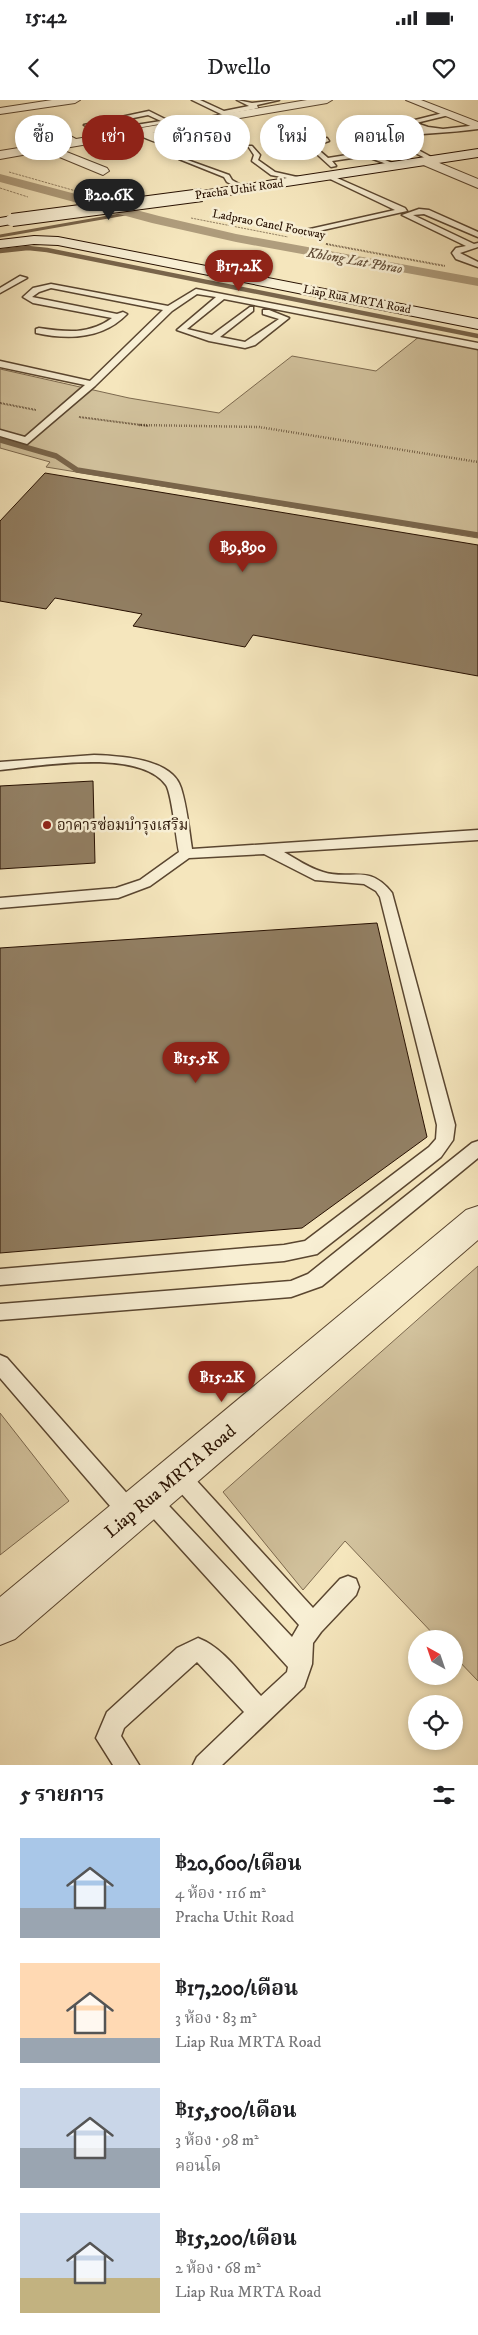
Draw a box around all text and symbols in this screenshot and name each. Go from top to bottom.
text: 15:42 [25,6,67,29]
icon: back [20,54,48,82]
text: Dwello [207,54,271,81]
icon: heart [430,54,458,82]
chip: ซื้อ [15,115,72,160]
chip: เช่า [82,115,144,160]
chip: ตัวกรอง [154,115,250,160]
chip: ใหม่ [260,115,326,160]
chip: คอนโด [336,115,424,160]
street label: Pracha Uthit Road [194,176,284,203]
pin: ฿20.6K [68,178,150,221]
text: ฿20.6K [85,185,133,205]
street label: Ladprao Canel Footway [211,206,327,243]
water label: Khlong Lat Phrao [305,244,404,278]
pin: ฿17.2K [198,250,280,292]
text: ฿17.2K [216,256,262,276]
street label: Liap Rua MRTA Road [302,282,412,317]
pin: ฿9,890 [202,530,284,573]
text: ฿9,890 [220,537,266,557]
place label: อาคารซ่อมบำรุงเสริม [57,816,188,836]
marker: อาคารซ่อมบำรุงเสริม [41,819,53,831]
pin: ฿15.5K [155,1042,237,1084]
text: ฿15.5K [174,1048,218,1068]
pin: ฿15.2K [181,1360,263,1403]
text: ฿15.2K [199,1367,245,1387]
street label: Liap Rua MRTA Road [101,1420,241,1543]
north arrow [408,1630,462,1685]
map controls [408,1630,463,1750]
button: locate [408,1695,463,1750]
icon: filters [430,1781,458,1809]
text: 5 รายการ [20,1782,104,1808]
text: ฿20,600/เดือน [175,1851,302,1877]
icon: home [60,1858,120,1918]
text: 4 ห้อง · 116 m² [175,1883,266,1903]
text: Pracha Uthit Road [175,1907,294,1927]
text: ฿17,200/เดือน [175,1976,298,2002]
icon: home [60,1983,120,2043]
text: 3 ห้อง · 83 m² [175,2008,257,2028]
text: Liap Rua MRTA Road [175,2032,321,2052]
text: ฿15,500/เดือน [175,2098,297,2124]
icon: home [60,2108,120,2168]
text: 3 ห้อง · 98 m² [175,2130,259,2150]
text: คอนโด [175,2156,221,2176]
text: ฿15,200/เดือน [175,2226,297,2252]
icon: home [60,2233,120,2293]
text: 2 ห้อง · 68 m² [175,2258,261,2278]
text: Liap Rua MRTA Road [175,2282,321,2302]

